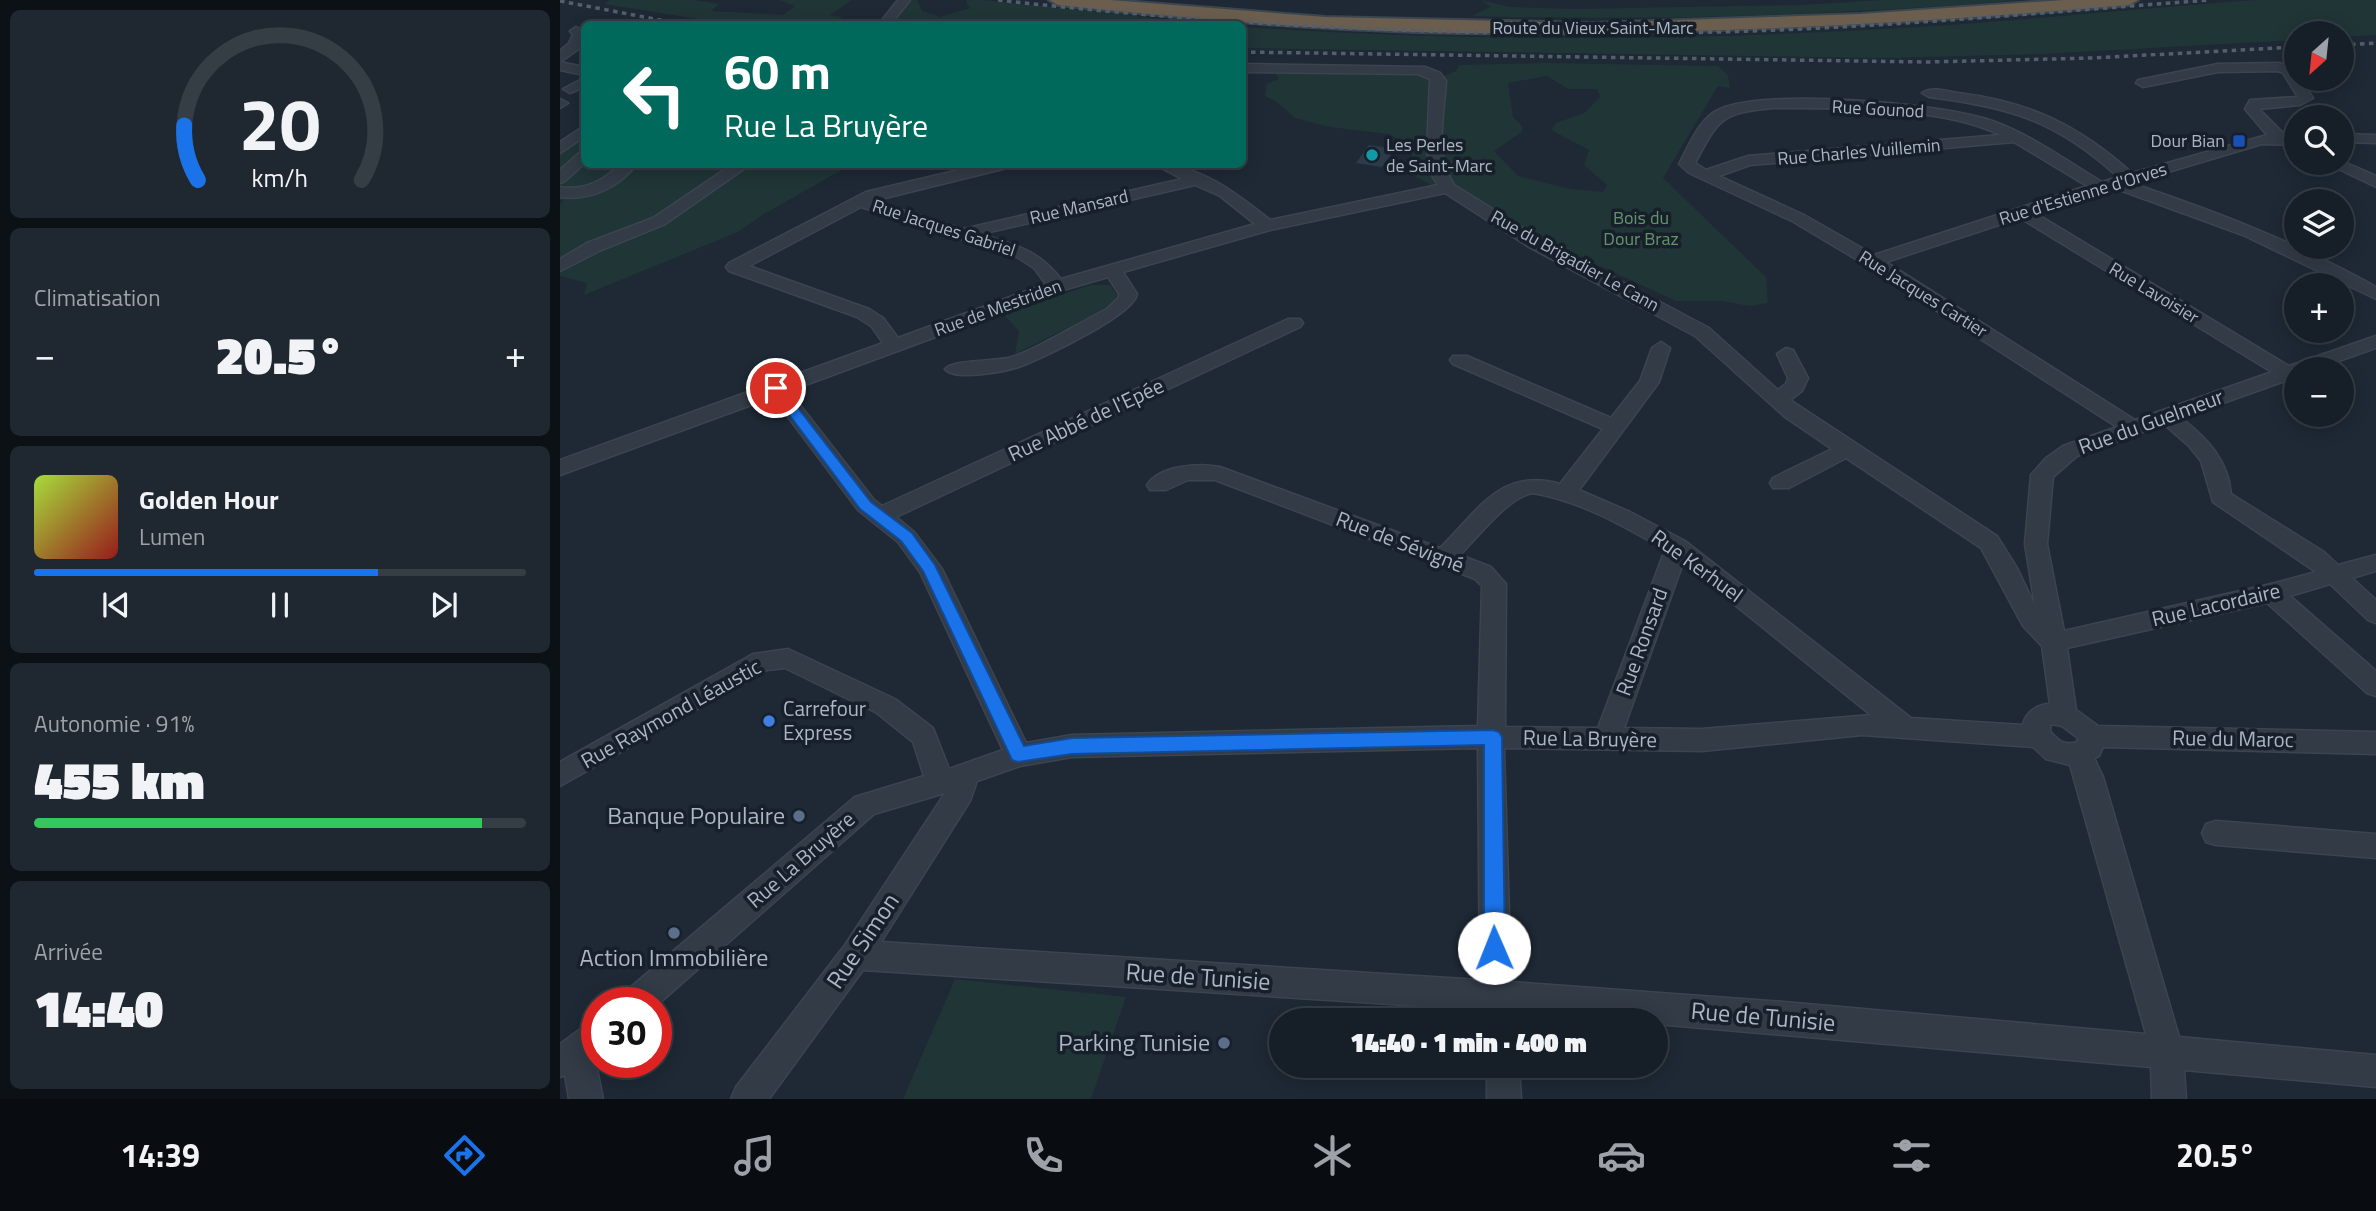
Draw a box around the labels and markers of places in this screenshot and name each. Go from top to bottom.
place label: Dour Bian [2150,127,2225,154]
place label: Les Perles de Saint-Marc [1386,131,1493,179]
marker: Dour Bian [2231,133,2247,149]
marker: Les Perles de Saint-Marc [1364,147,1380,163]
pin [746,358,806,418]
place label: Carrefour Express [783,692,866,748]
marker: Carrefour Express [761,713,777,729]
place label: Banque Populaire [607,797,785,833]
marker: Banque Populaire [791,808,807,824]
marker: Action Immobilière [666,925,682,941]
place label: Action Immobilière [580,939,768,975]
place label: Parking Tunisie [1058,1024,1210,1060]
marker: Parking Tunisie [1216,1035,1232,1051]

